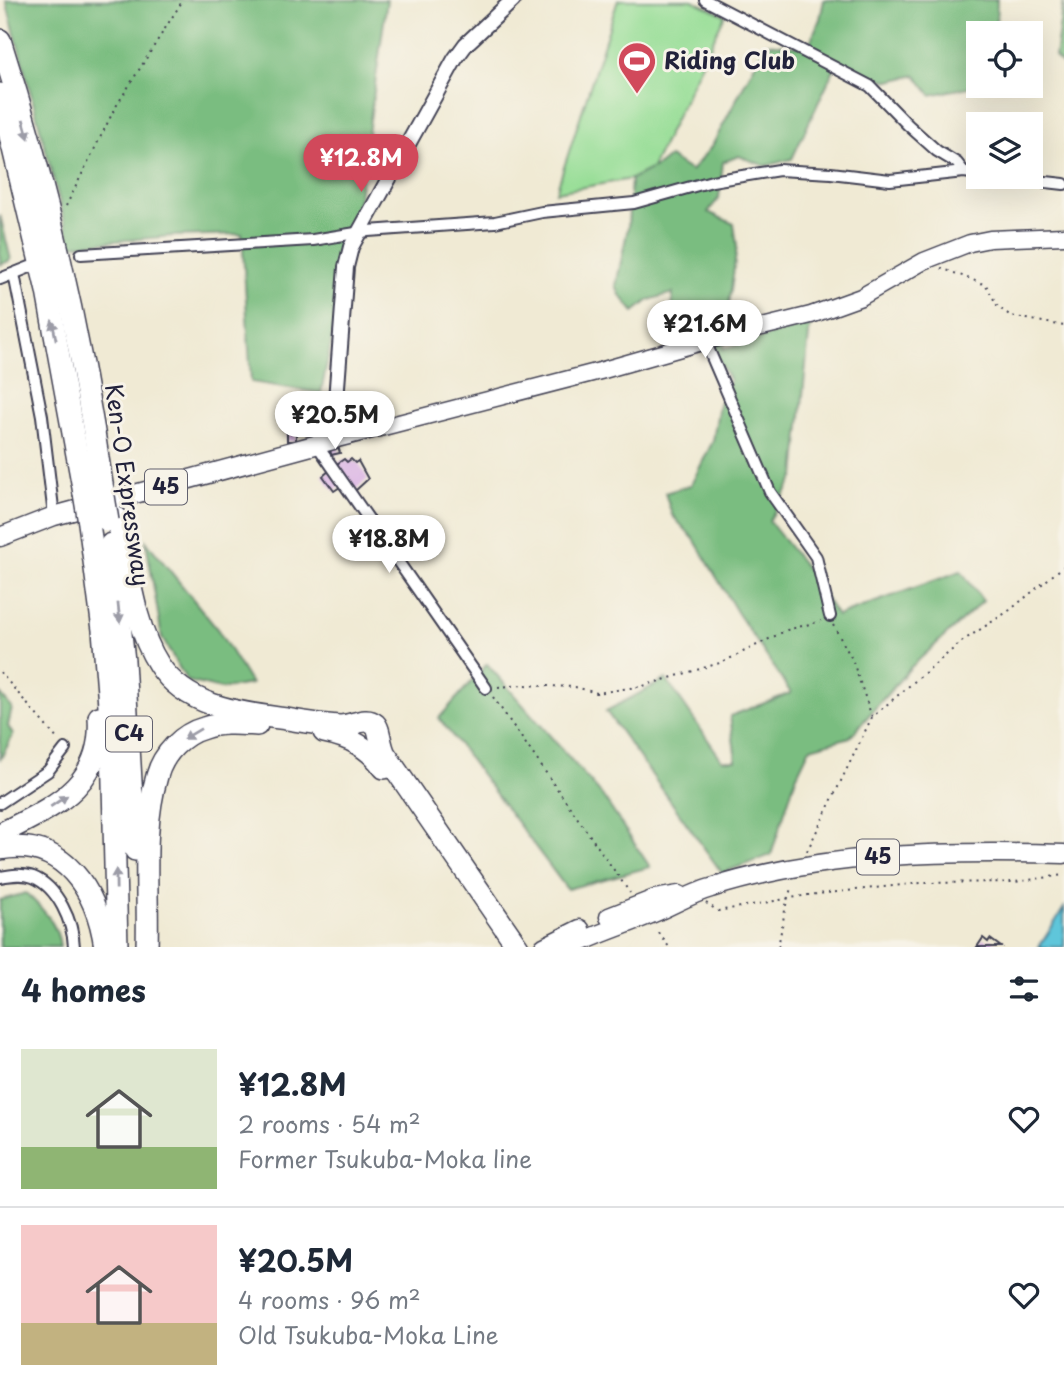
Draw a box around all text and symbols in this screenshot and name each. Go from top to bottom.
map controls [966,21,1043,189]
button: locate [966,21,1043,98]
sports icon: Riding Club [616,40,658,95]
place label: Riding Club [664,42,795,77]
button: layers [966,112,1043,189]
one-way arrow [21,118,32,140]
pin: ¥12.8M [304,134,418,194]
text: ¥12.8M [319,139,403,174]
pin: ¥21.6M [648,300,762,360]
text: ¥21.6M [663,305,747,340]
one-way arrow [49,319,60,341]
street label: Ken-O Expressway [97,381,160,588]
pin: ¥20.5M [278,392,392,451]
text: ¥20.5M [291,396,379,431]
road number: 45 [145,470,187,504]
pin: ¥18.8M [332,516,446,575]
text: ¥18.8M [348,520,430,555]
one-way arrow [113,602,124,624]
road number: C4 [106,716,152,752]
one-way arrow [182,728,201,740]
one-way arrow [50,795,69,808]
road number: 45 [857,840,899,874]
one-way arrow [110,868,122,890]
text: 4 homes [21,967,146,1012]
icon: filters [1005,970,1043,1008]
text: ¥12.8M [238,1061,347,1106]
icon: home [77,1077,161,1161]
icon: heart [1005,1100,1043,1138]
text: 2 rooms · 54 m² [238,1106,421,1141]
text: Former Tsukuba-Moka line [238,1141,532,1176]
text: ¥20.5M [238,1237,353,1282]
icon: home [77,1253,161,1337]
icon: heart [1005,1276,1043,1314]
text: 4 rooms · 96 m² [238,1282,421,1317]
text: Old Tsukuba-Moka Line [238,1317,499,1352]

